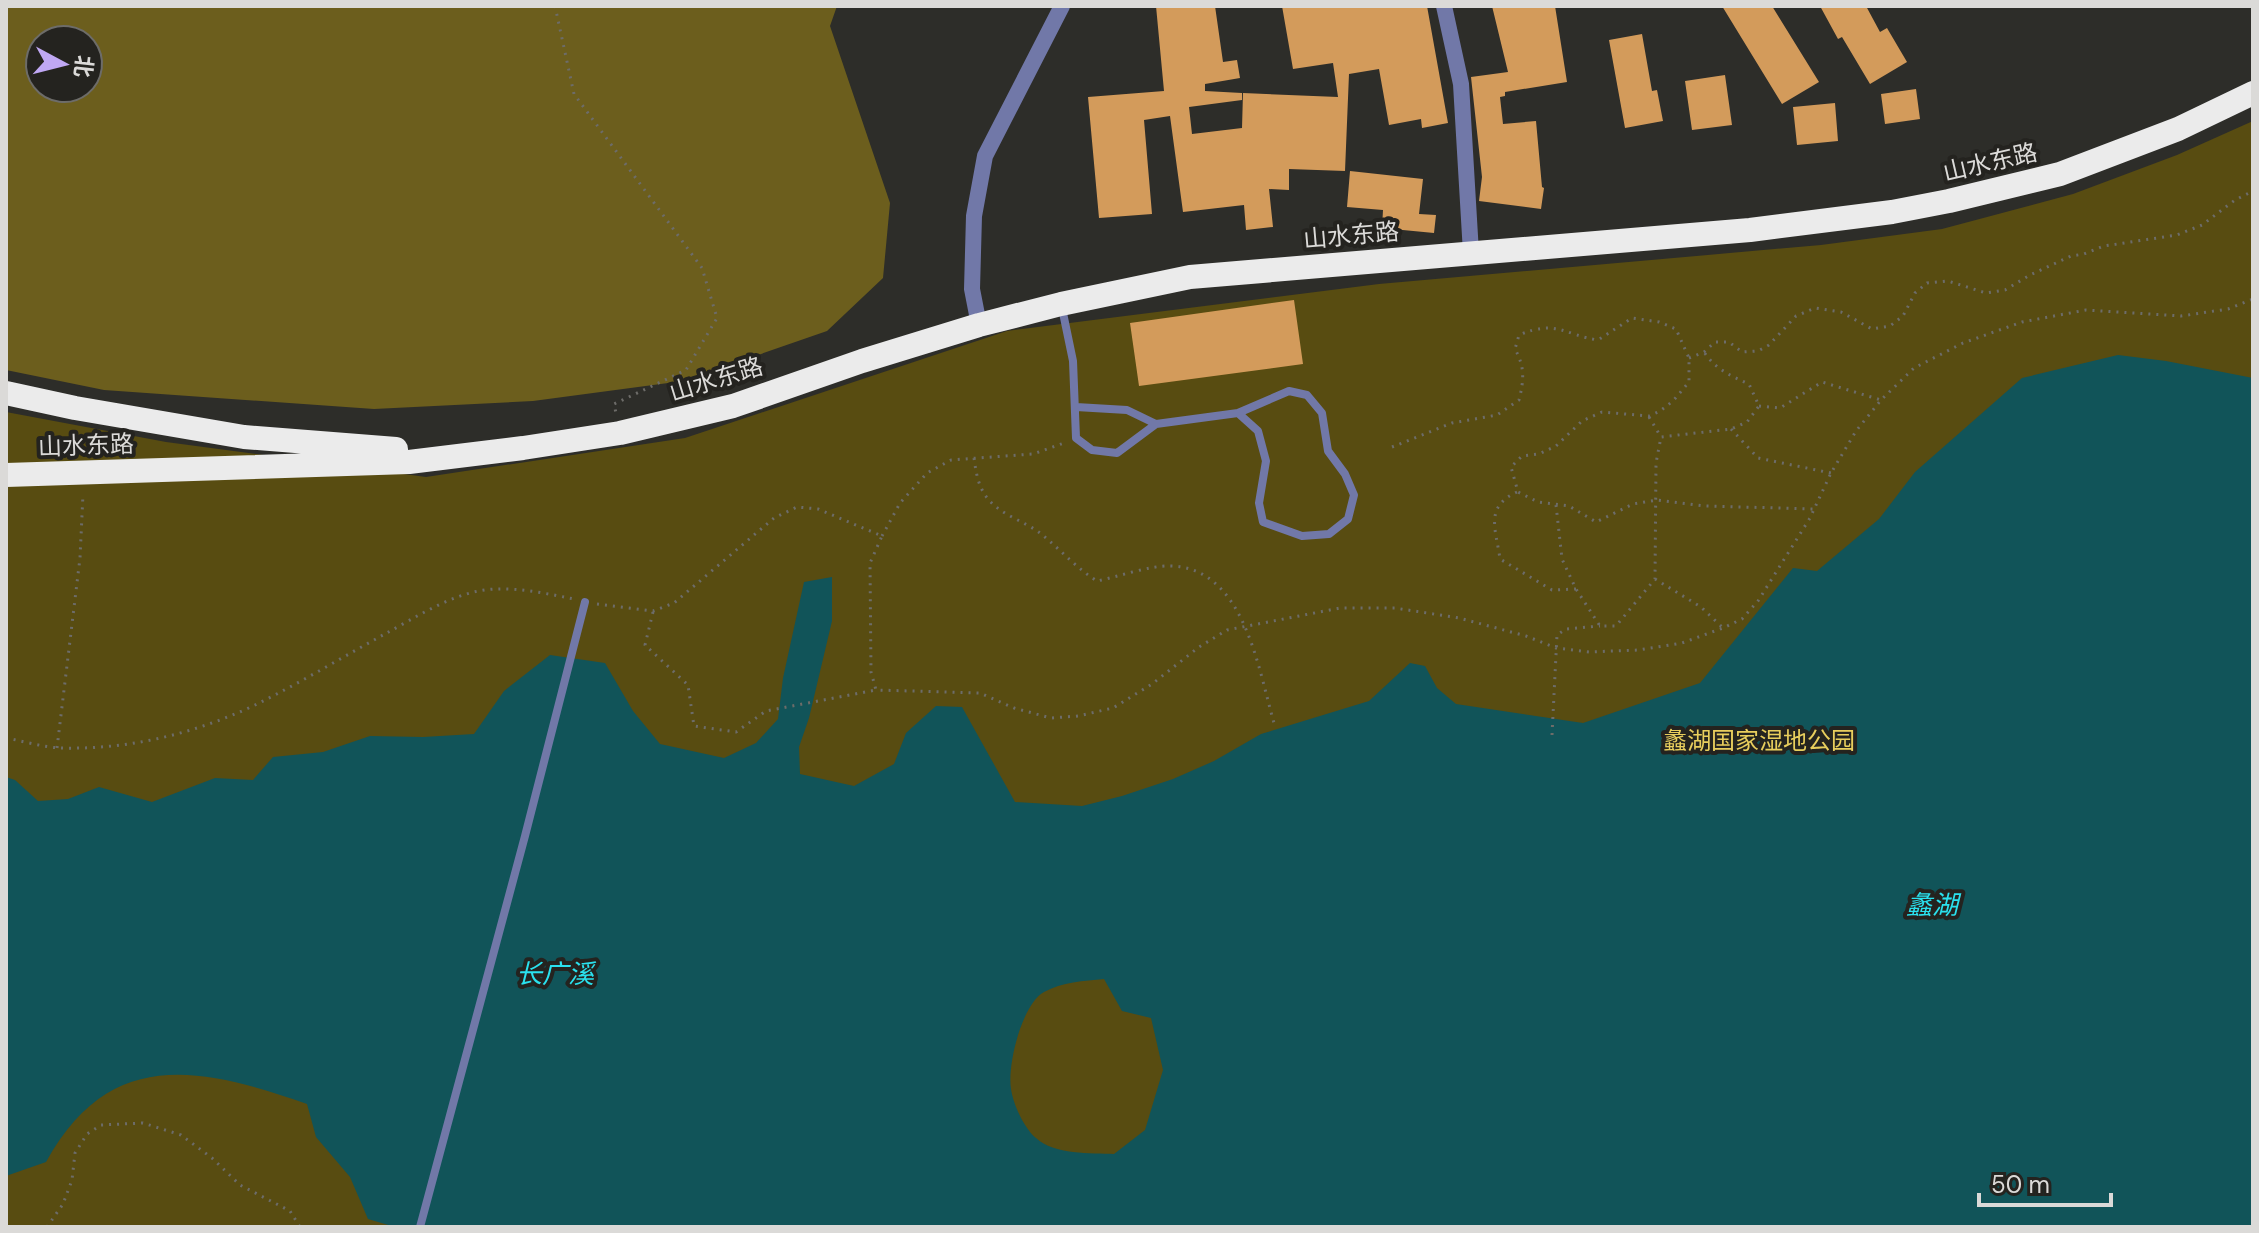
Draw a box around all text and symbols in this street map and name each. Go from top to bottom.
north arrow [24,24,104,104]
text: 北 [68,54,99,79]
street label: 山水东路 [1940,136,2040,188]
street label: 山水东路 [1302,215,1400,255]
street label: 山水东路 [666,350,766,408]
street label: 山水东路 [37,428,135,462]
park label: 蠡湖国家湿地公园 [1663,725,1855,756]
water label: 蠡湖 [1906,888,1962,922]
water label: 长广溪 [516,957,597,991]
scale bar [1979,1157,2111,1207]
text: 50 m [1991,1169,2050,1200]

